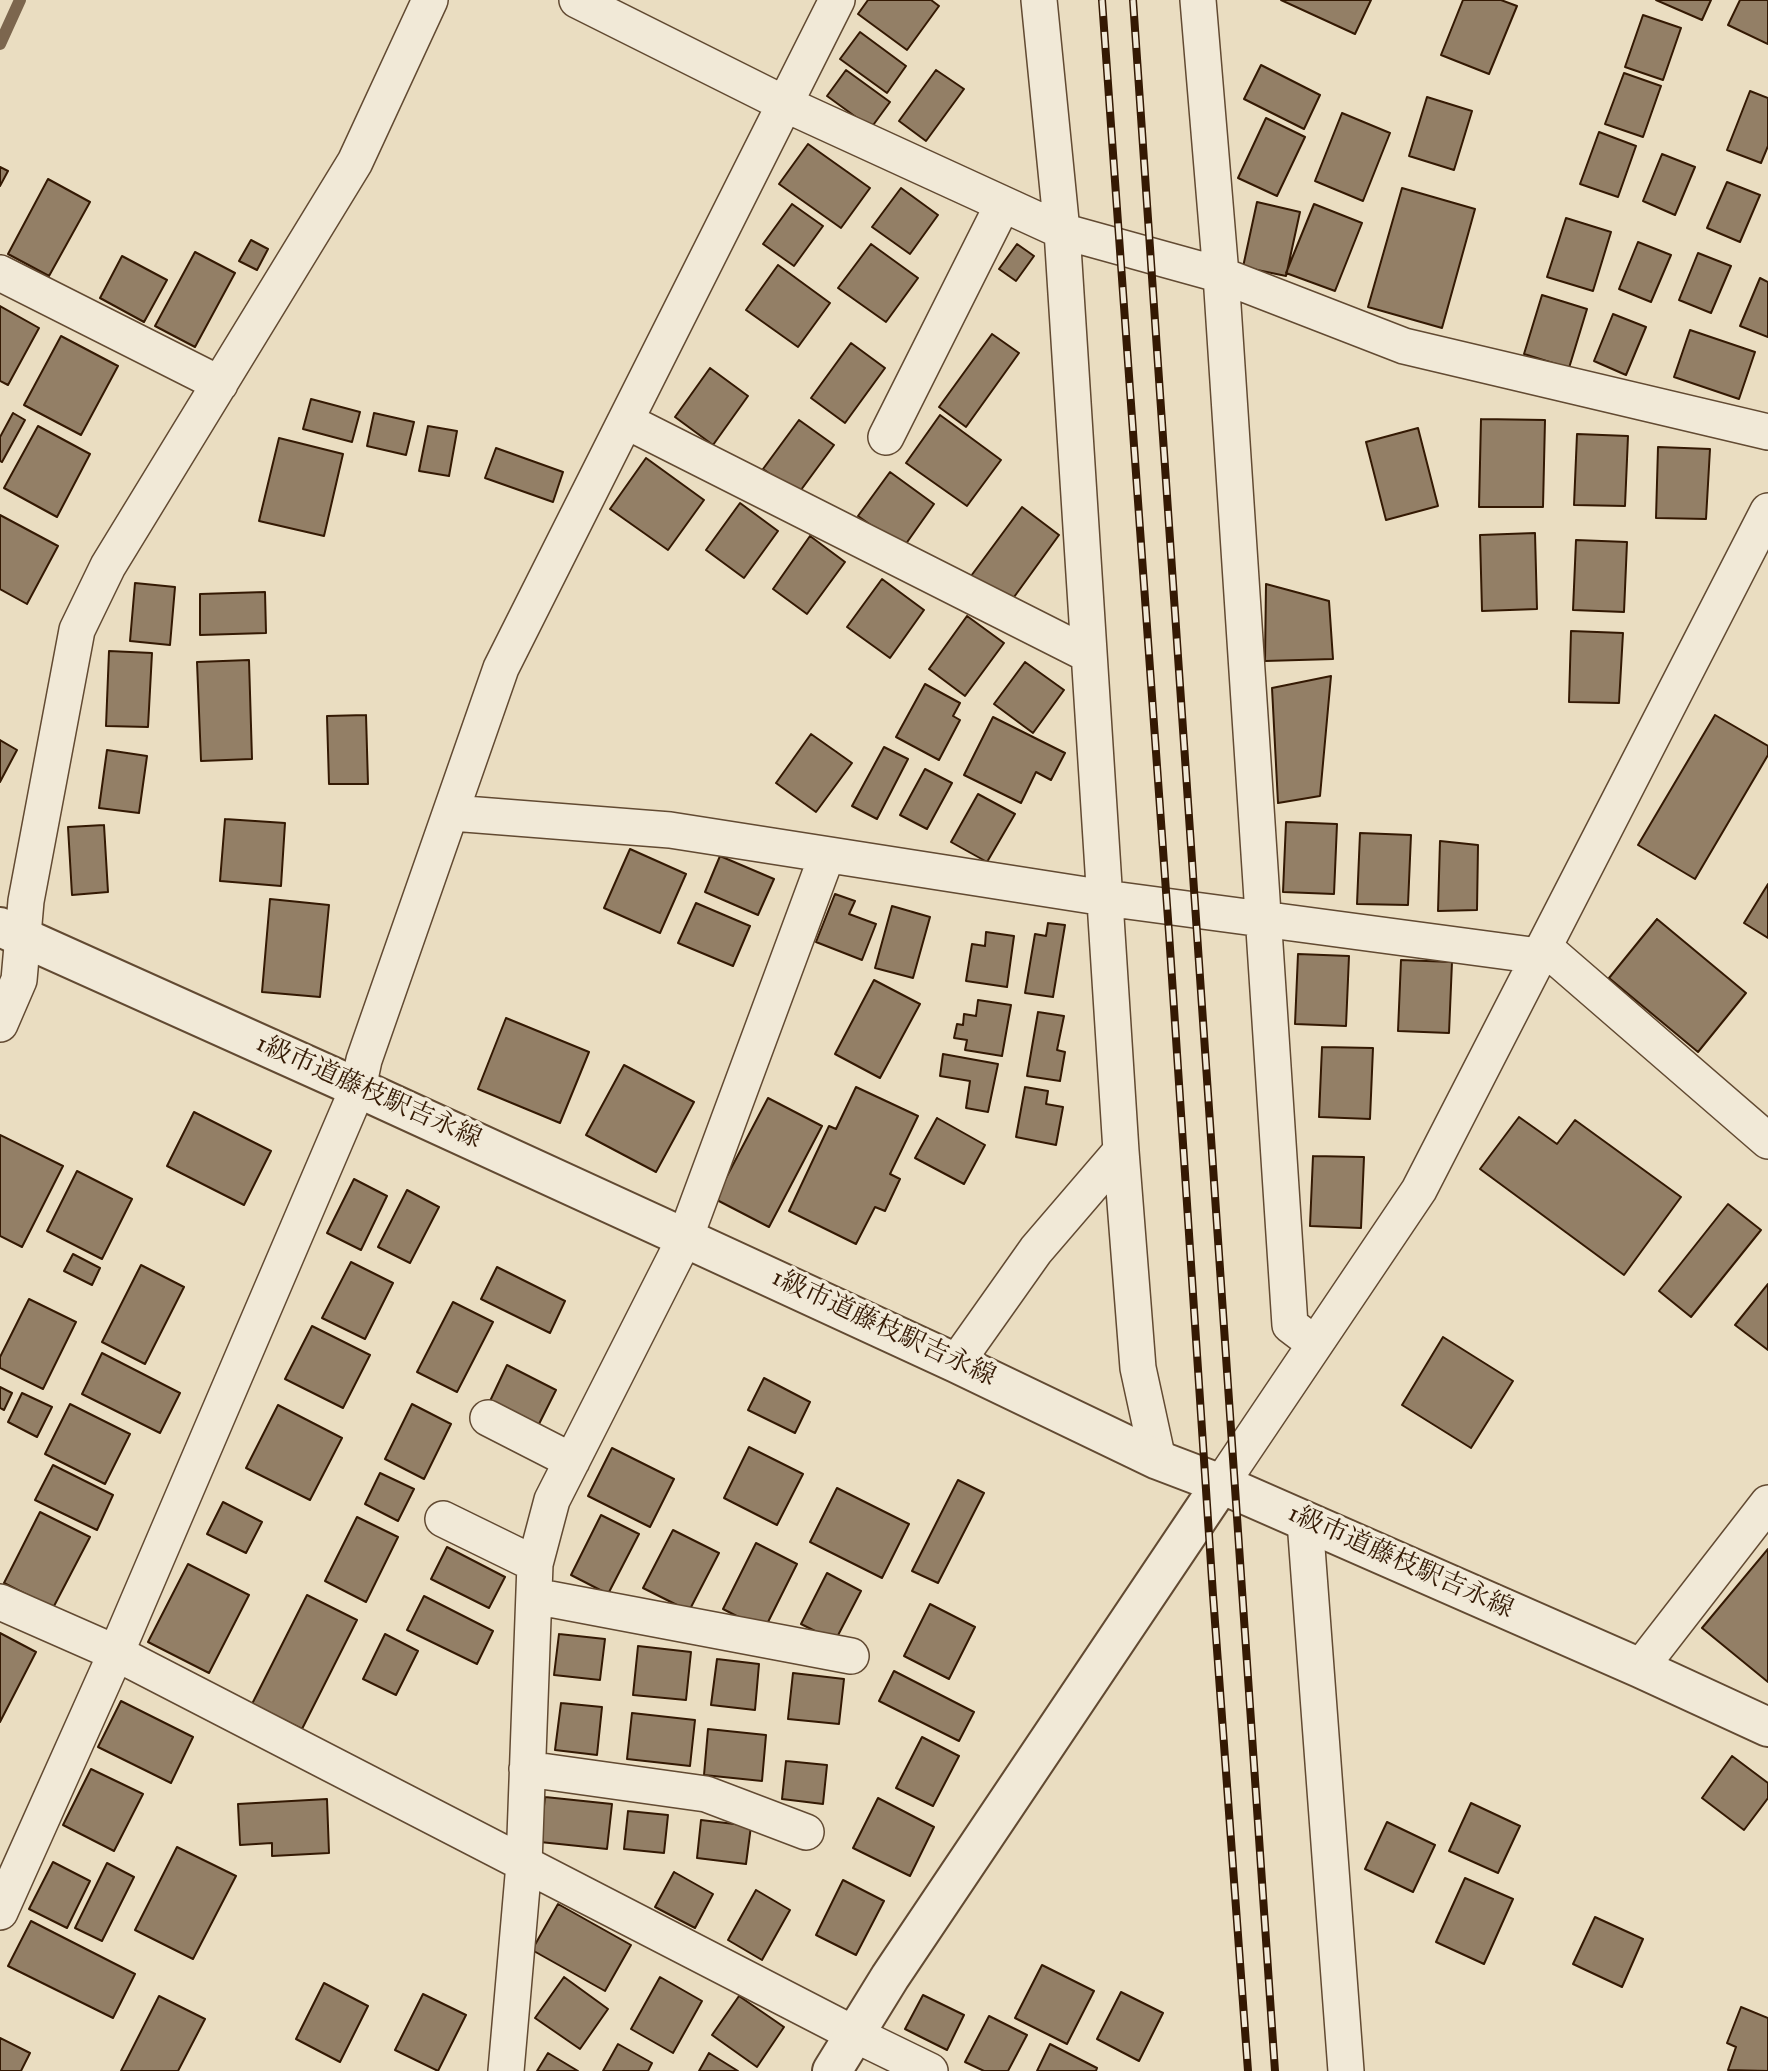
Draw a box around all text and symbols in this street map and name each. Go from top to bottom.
street label: 1級市道藤枝駅吉永線 [250,1029,486,1157]
street label: 1級市道藤枝駅吉永線 [766,1263,1000,1395]
street label: 1級市道藤枝駅吉永線 [1282,1499,1518,1627]

